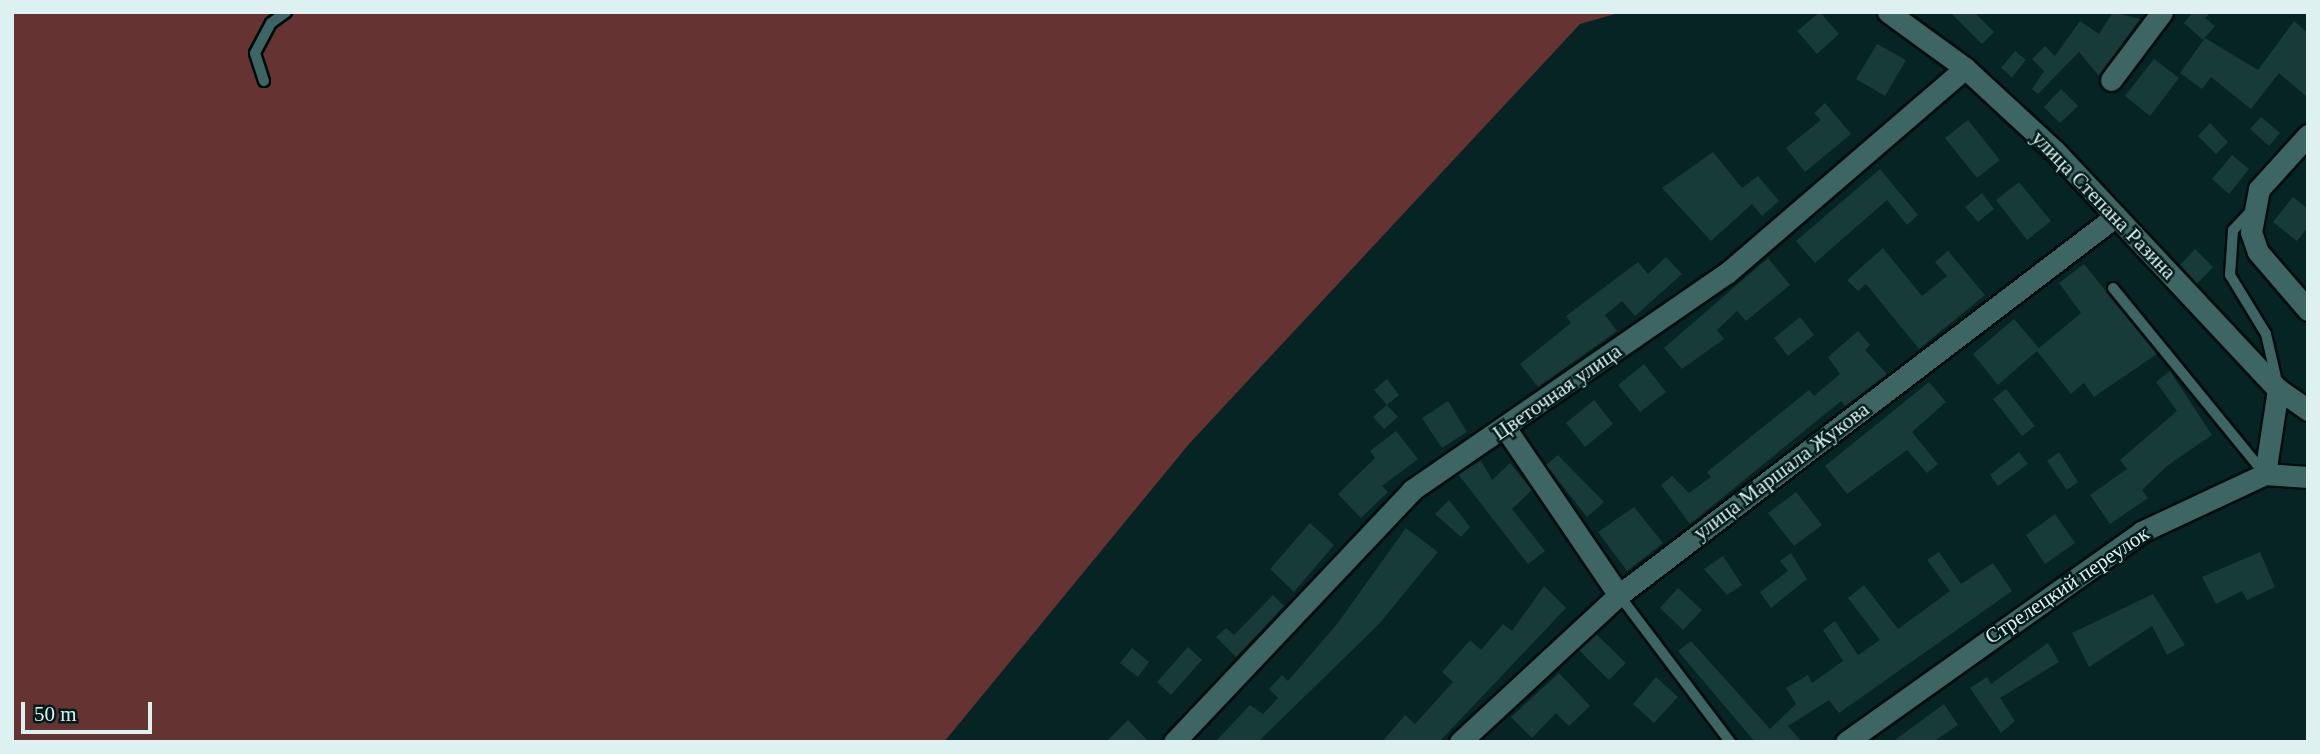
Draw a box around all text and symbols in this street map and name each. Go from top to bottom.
street label: улица Степана Разина [2027,125,2181,285]
street label: Цветочная улица [1488,338,1626,446]
street label: улица Маршала Жукова [1688,397,1874,545]
street label: Стрелецкий переулок [1980,521,2154,649]
scale bar [24,688,156,732]
text: 50 m [34,702,77,726]

